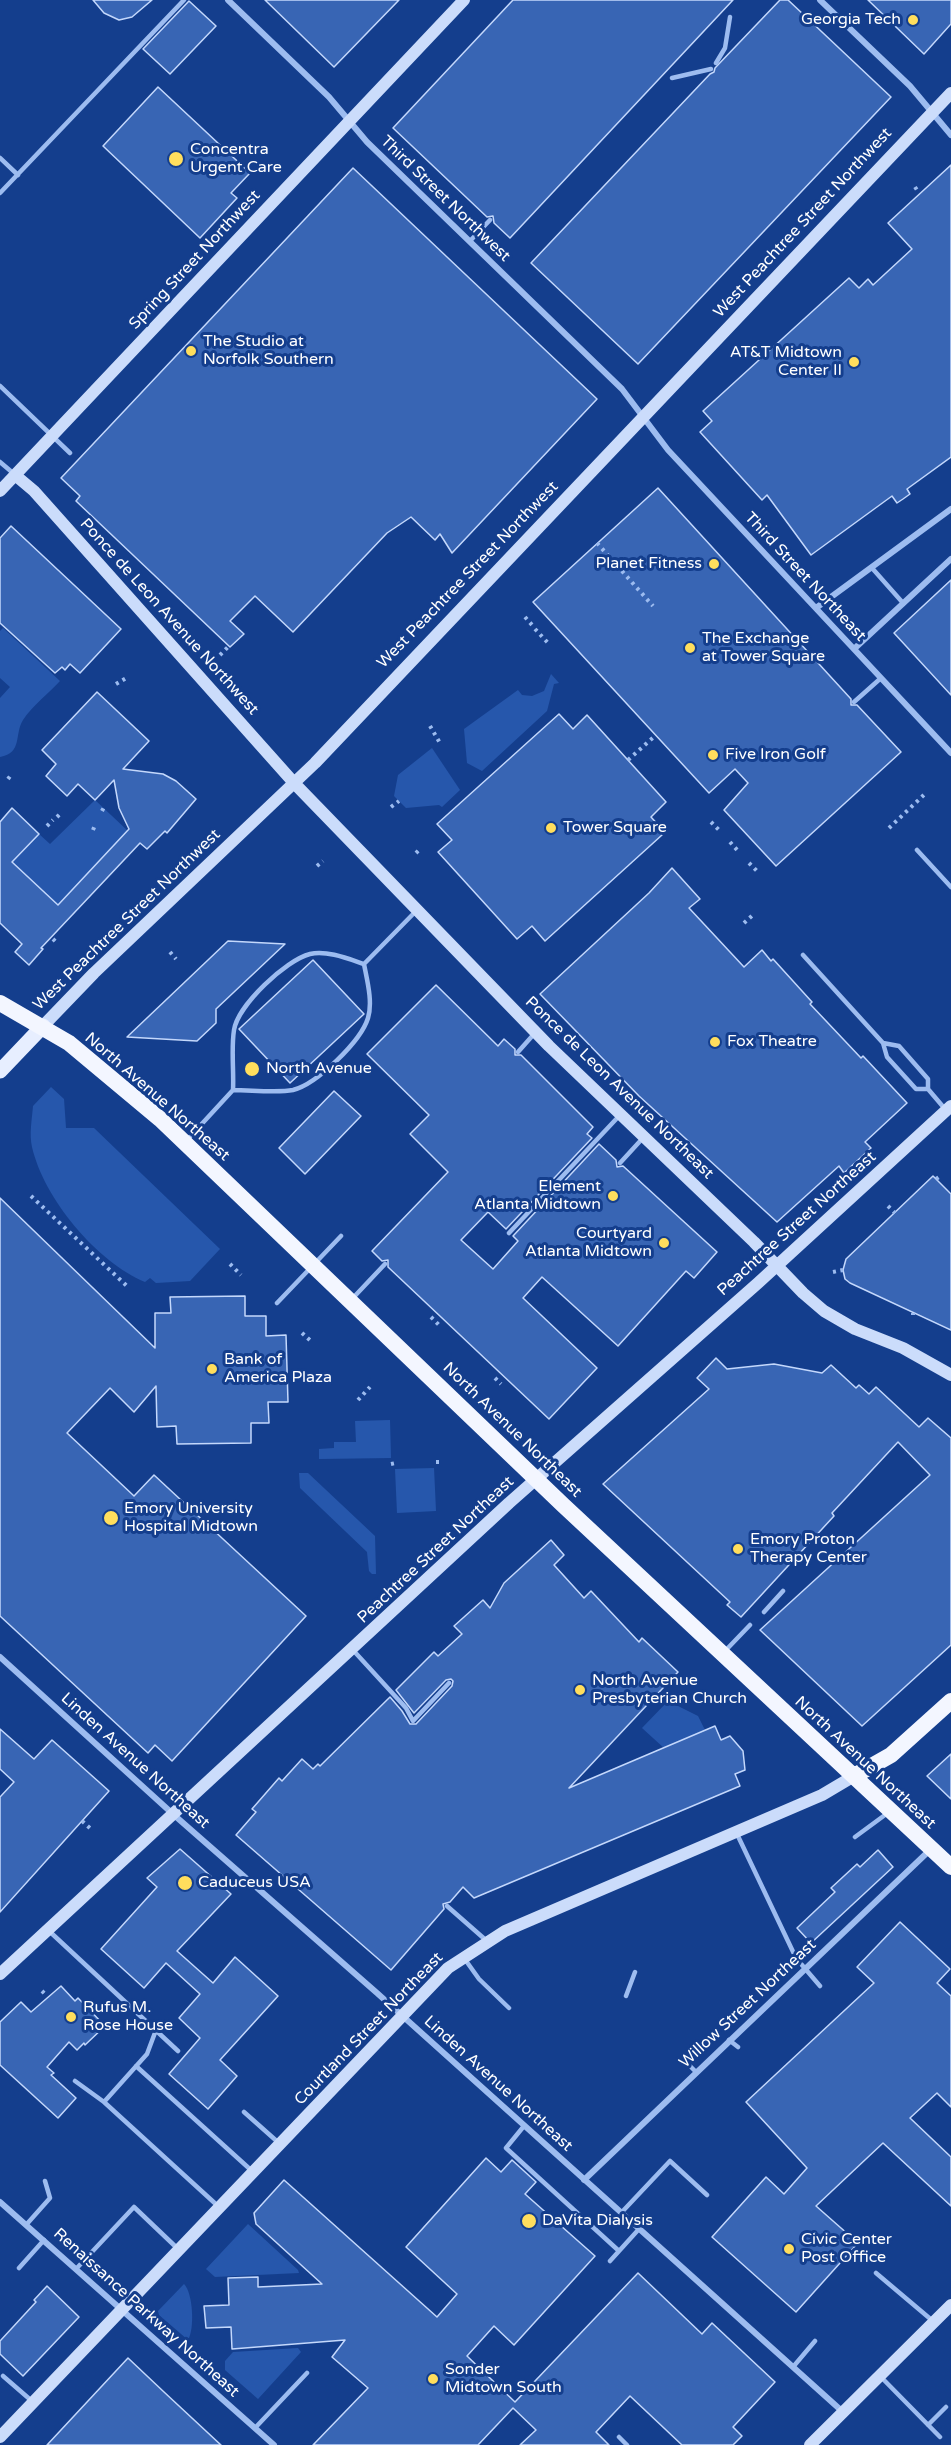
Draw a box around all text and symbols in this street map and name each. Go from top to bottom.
place label: Georgia Tech [801,10,901,30]
marker: Georgia Tech [906,13,920,27]
street label: West Peachtree Street Northwest [710,124,896,322]
street label: Third Street Northwest [376,132,514,266]
place label: Concentra Urgent Care [190,140,282,178]
marker: Concentra Urgent Care [167,150,185,168]
street label: Spring Street Northwest [125,186,265,334]
place label: The Studio at Norfolk Southern [203,332,334,370]
place label: AT&T Midtown Center II [730,343,842,381]
marker: The Studio at Norfolk Southern [184,344,198,358]
marker: AT&T Midtown Center II [847,355,861,369]
street label: West Peachtree Street Northwest [373,477,563,673]
street label: Third Street Northeast [740,508,870,646]
street label: Ponce de Leon Avenue Northwest [76,515,262,719]
place label: Planet Fitness [595,554,702,574]
marker: Planet Fitness [707,557,721,571]
place label: The Exchange at Tower Square [702,629,825,667]
marker: The Exchange at Tower Square [683,641,697,655]
place label: Five Iron Golf [725,745,826,765]
marker: Five Iron Golf [706,748,720,762]
place label: Tower Square [563,818,667,838]
marker: Tower Square [544,821,558,835]
street label: West Peachtree Street Northwest [29,825,225,1015]
street label: Ponce de Leon Avenue Northeast [521,993,717,1183]
street label: North Avenue Northeast [81,1029,233,1165]
place label: Fox Theatre [727,1032,817,1052]
marker: Fox Theatre [708,1035,722,1049]
place label: North Avenue [266,1059,372,1079]
marker: North Avenue [243,1060,261,1078]
street label: Peachtree Street Northeast [714,1148,880,1300]
place label: Element Atlanta Midtown [474,1177,601,1215]
marker: Element Atlanta Midtown [606,1189,620,1203]
place label: Courtyard Atlanta Midtown [525,1224,652,1262]
marker: Courtyard Atlanta Midtown [657,1236,671,1250]
place label: Bank of America Plaza [224,1350,332,1388]
street label: North Avenue Northeast [438,1358,586,1502]
marker: Bank of America Plaza [205,1362,219,1376]
street label: Peachtree Street Northeast [354,1472,518,1628]
place label: Emory University Hospital Midtown [124,1499,258,1537]
marker: Emory University Hospital Midtown [102,1509,120,1527]
place label: Emory Proton Therapy Center [750,1530,867,1568]
marker: Emory Proton Therapy Center [731,1542,745,1556]
place label: North Avenue Presbyterian Church [592,1671,747,1709]
marker: North Avenue Presbyterian Church [573,1683,587,1697]
street label: Linden Avenue Northeast [57,1689,213,1833]
street label: North Avenue Northeast [790,1693,940,1833]
place label: Caduceus USA [198,1873,311,1893]
marker: Caduceus USA [176,1874,194,1892]
street label: Willow Street Northeast [675,1935,821,2073]
street label: Courtland Street Northeast [291,1948,447,2110]
place label: Rufus M. Rose House [83,1998,173,2036]
marker: Rufus M. Rose House [64,2010,78,2024]
street label: Linden Avenue Northeast [420,2012,576,2156]
place label: DaVita Dialysis [542,2211,653,2231]
marker: DaVita Dialysis [520,2212,538,2230]
street label: Renaissance Parkway Northeast [49,2224,243,2402]
place label: Civic Center Post Office [801,2230,892,2268]
marker: Civic Center Post Office [782,2242,796,2256]
place label: Sonder Midtown South [445,2360,562,2398]
marker: Sonder Midtown South [426,2372,440,2386]

